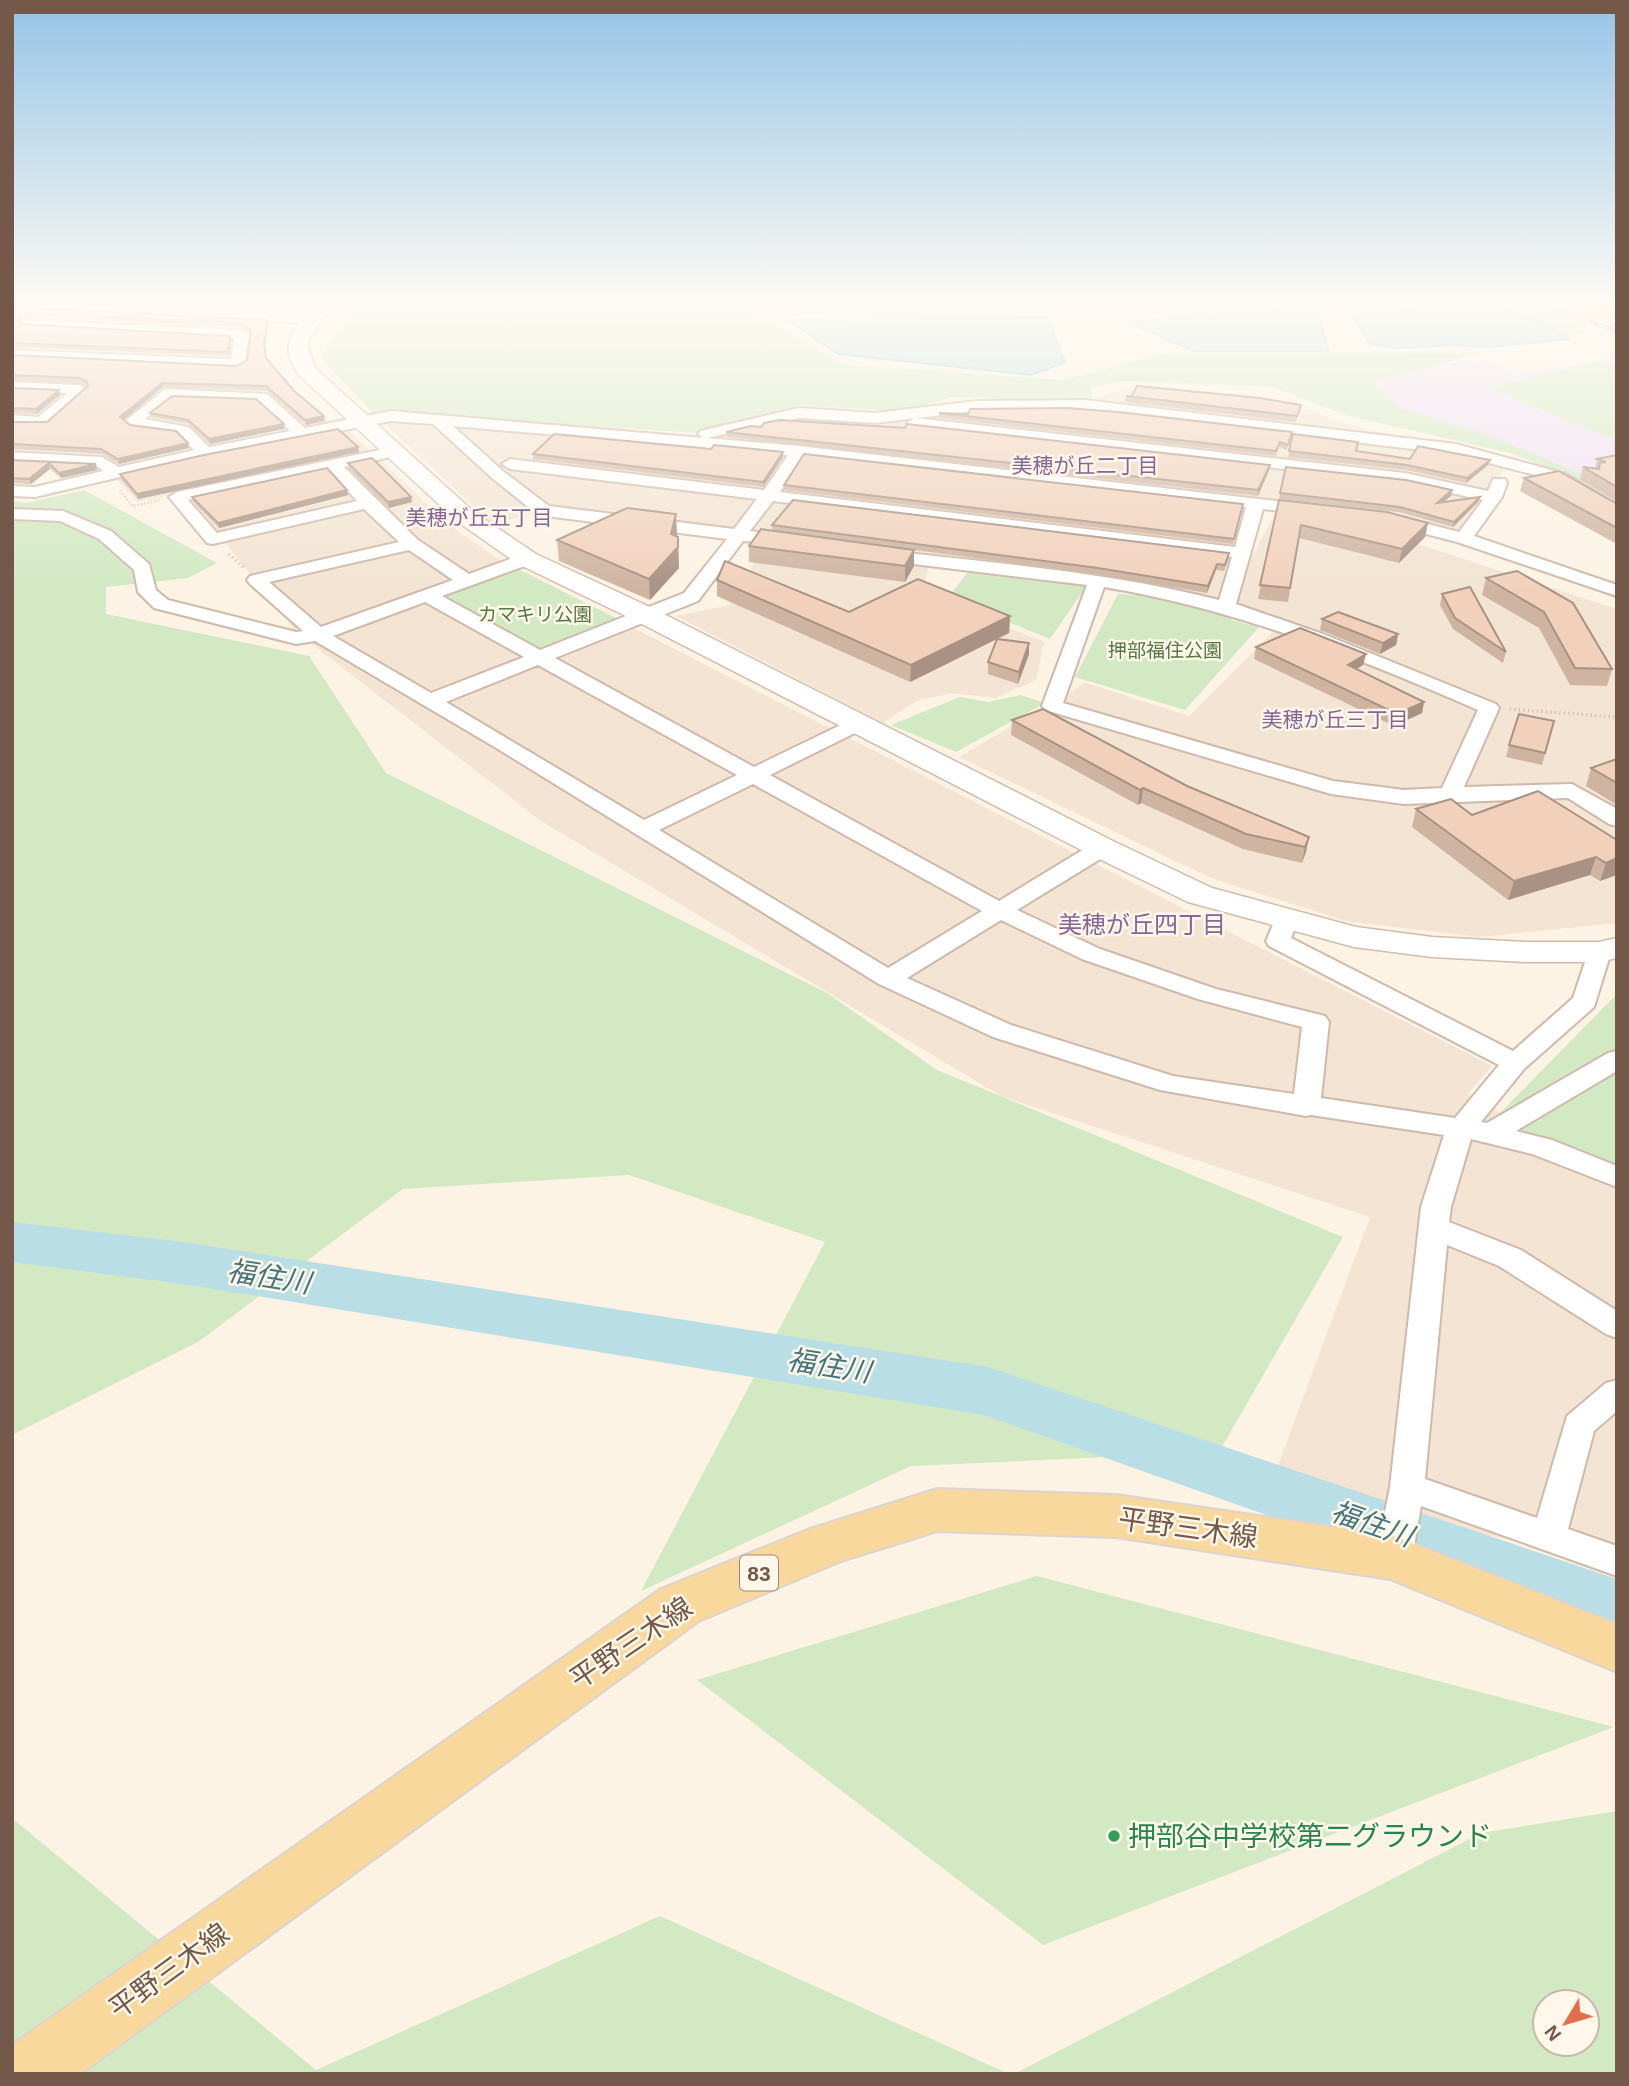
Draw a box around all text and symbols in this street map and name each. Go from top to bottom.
district label: 美穂が丘二丁目 [1012,454,1159,477]
district label: 美穂が丘五丁目 [406,506,553,529]
park label: カマキリ公園 [478,604,592,625]
park label: 押部福住公園 [1108,640,1222,661]
district label: 美穂が丘三丁目 [1262,708,1409,731]
district label: 美穂が丘四丁目 [1058,911,1226,938]
water label: 福住川 [225,1255,316,1299]
water label: 福住川 [785,1344,876,1388]
water label: 福住川 [1327,1496,1420,1553]
street label: 平野三木線 [1117,1503,1259,1553]
road number: 83 [740,1556,778,1590]
street label: 平野三木線 [564,1591,698,1695]
place label: 押部谷中学校第二グラウンド [1128,1821,1492,1852]
marker: 押部谷中学校第二グラウンド [1106,1828,1122,1844]
street label: 平野三木線 [103,1917,235,2025]
north arrow [1531,1988,1601,2058]
text: N [1540,2021,1565,2045]

